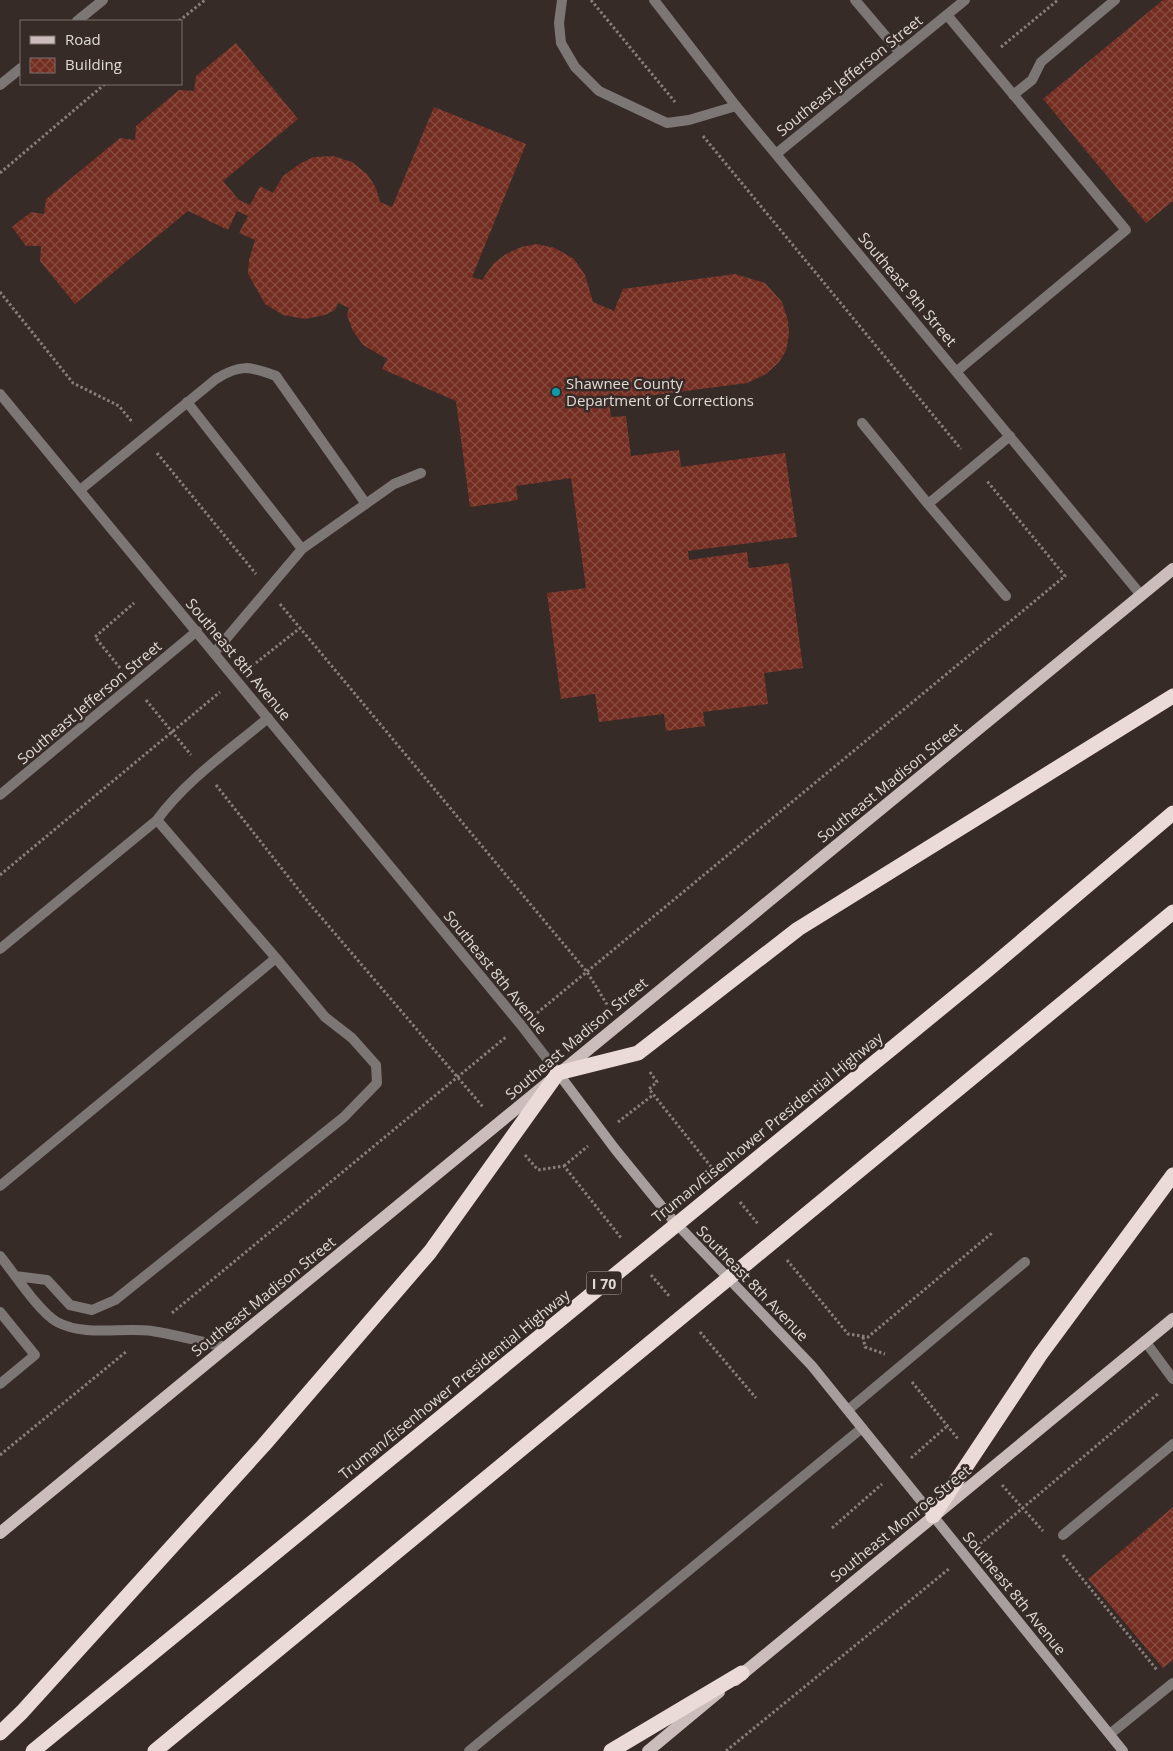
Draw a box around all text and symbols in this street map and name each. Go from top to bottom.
street label: Southeast Jefferson Street [772,10,926,140]
legend [20,20,182,85]
text: Road [65,29,101,49]
text: Building [65,54,122,74]
street label: Southeast 9th Street [854,228,962,350]
place label: Shawnee County Department of Corrections [566,373,754,410]
marker: Shawnee County Department of Corrections [550,386,562,398]
street label: Southeast 8th Avenue [182,594,296,724]
street label: Southeast Jefferson Street [13,636,165,768]
street label: Southeast Madison Street [813,718,965,846]
street label: Southeast 8th Avenue [440,906,552,1038]
street label: Southeast Madison Street [501,972,651,1104]
street label: Truman/Eisenhower Presidential Highway [647,1027,887,1227]
street label: Southeast 8th Avenue [693,1221,813,1345]
street label: Southeast Madison Street [187,1232,339,1360]
road number: I 70 [586,1272,622,1295]
street label: Truman/Eisenhower Presidential Highway [334,1284,574,1484]
street label: Southeast Monroe Street [826,1460,974,1586]
street label: Southeast 8th Avenue [959,1527,1071,1659]

